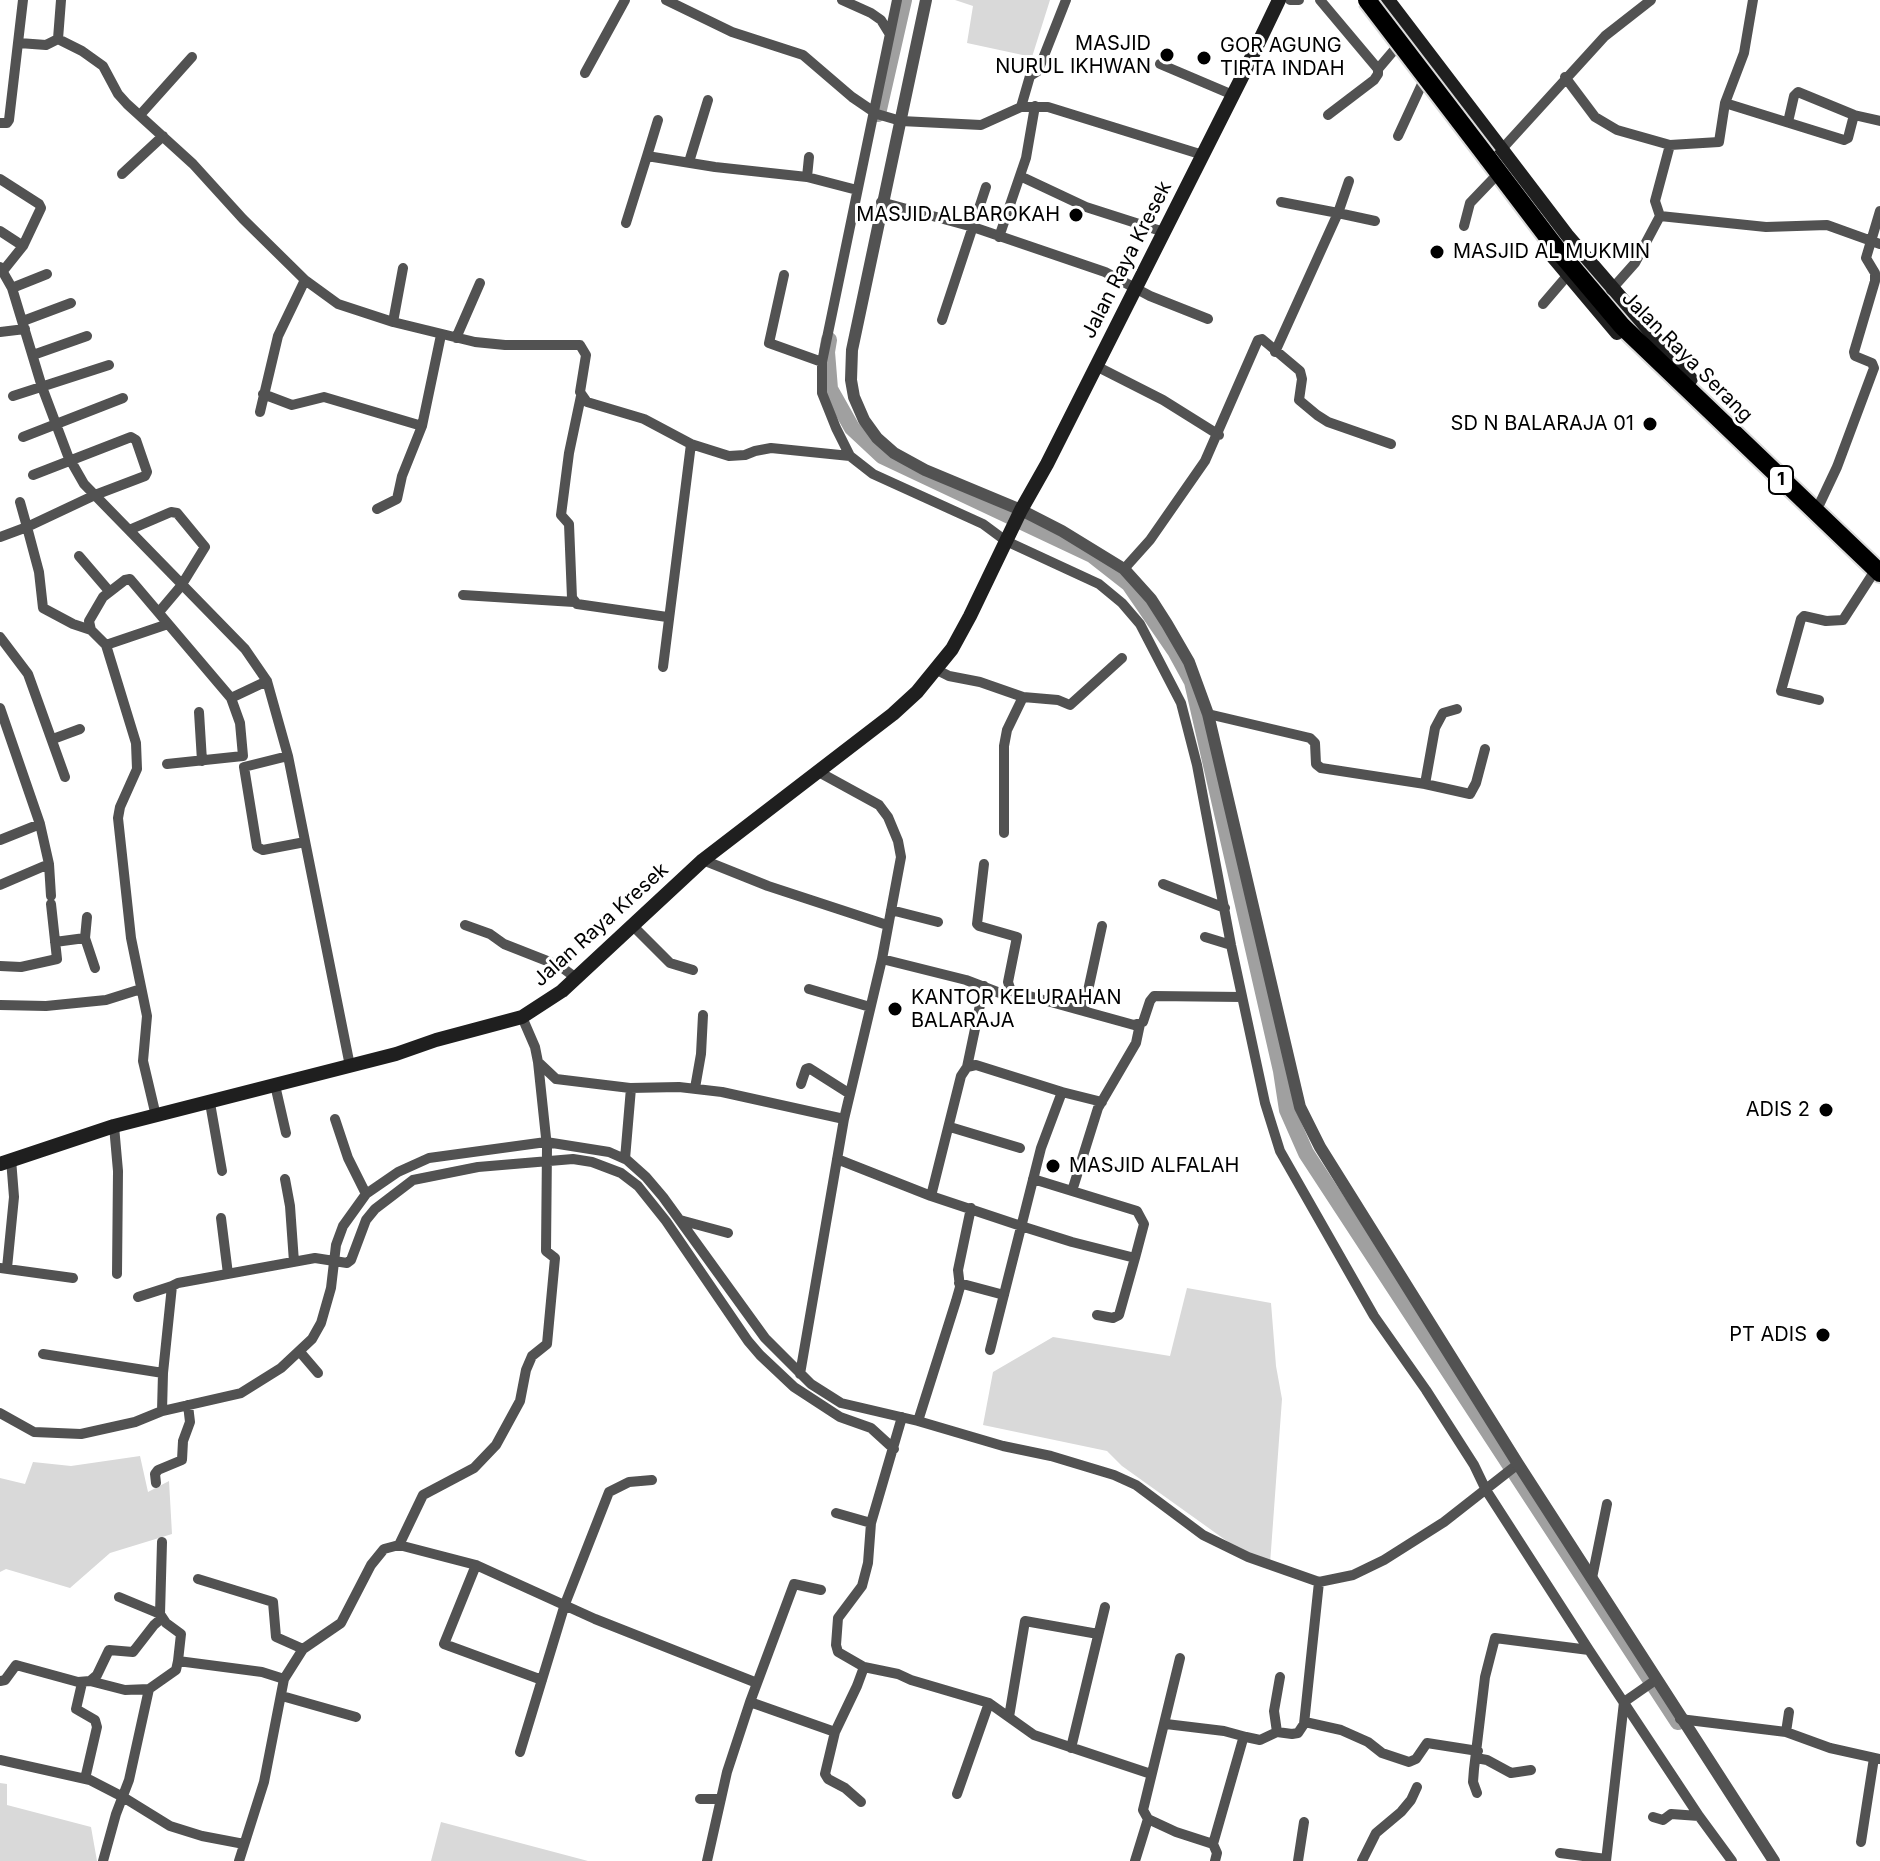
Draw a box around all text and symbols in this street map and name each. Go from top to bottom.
place label: MASJID NURUL IKHWAN [995,32,1151,79]
place label: GOR AGUNG TIRTA INDAH [1220,34,1345,81]
marker: MASJID NURUL IKHWAN [1158,46,1176,64]
marker: GOR AGUNG TIRTA INDAH [1195,49,1213,67]
street label: Jalan Raya Kresek [1077,177,1177,343]
place label: MASJID ALBAROKAH [856,203,1060,227]
marker: MASJID ALBAROKAH [1067,206,1085,224]
place label: MASJID AL MUKMIN [1453,240,1650,264]
marker: MASJID AL MUKMIN [1428,243,1446,261]
street label: Jalan Raya Serang [1617,287,1757,427]
place label: SD N BALARAJA 01 [1451,412,1634,436]
marker: SD N BALARAJA 01 [1641,415,1659,433]
road number: 1 [1769,466,1793,494]
street label: Jalan Raya Kresek [529,858,673,992]
place label: KANTOR KELURAHAN BALARAJA [911,986,1121,1033]
marker: KANTOR KELURAHAN BALARAJA [886,1000,904,1018]
place label: ADIS 2 [1746,1098,1810,1122]
marker: ADIS 2 [1817,1101,1835,1119]
place label: MASJID ALFALAH [1069,1154,1239,1178]
marker: MASJID ALFALAH [1044,1157,1062,1175]
place label: PT ADIS [1729,1323,1807,1347]
marker: PT ADIS [1814,1326,1832,1344]

